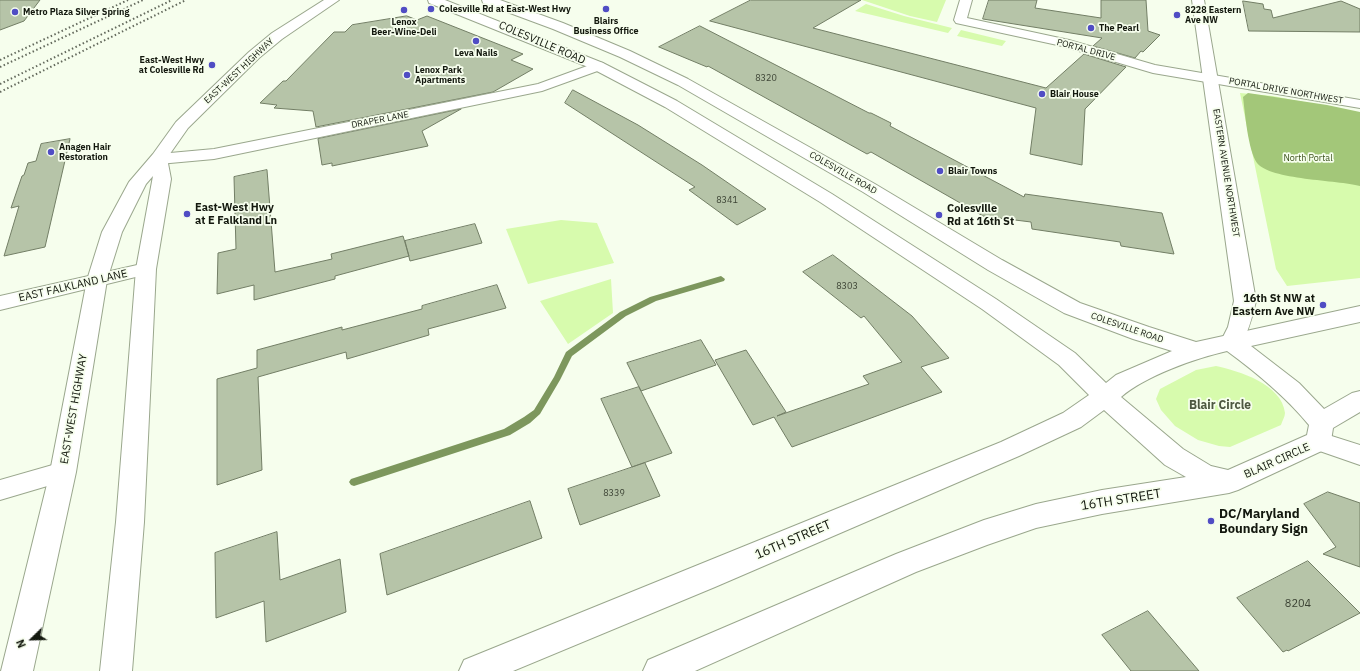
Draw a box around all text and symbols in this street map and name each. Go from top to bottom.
marker: Colesville Rd at East-West Hwy [426,4,436,14]
place label: Colesville Rd at East-West Hwy [439,4,571,14]
marker: Blairs Business Office [601,4,611,14]
marker: Lenox Beer-Wine-Deli [399,5,409,15]
place label: 8228 Eastern Ave NW [1185,5,1241,26]
marker: Metro Plaza Silver Spring [10,7,20,17]
place label: Metro Plaza Silver Spring [23,7,129,17]
marker: 8228 Eastern Ave NW [1172,10,1182,20]
place label: Blairs Business Office [573,16,639,37]
place label: Lenox Beer-Wine-Deli [371,17,437,38]
street label: COLESVILLE ROAD [497,19,587,67]
marker: The Pearl [1086,23,1096,33]
place label: The Pearl [1099,23,1139,33]
street label: EAST-WEST HIGHWAY [202,36,276,106]
marker: Leva Nails [471,36,481,46]
street label: PORTAL DRIVE [1055,37,1117,63]
place label: Leva Nails [454,48,498,58]
place label: East-West Hwy at Colesville Rd [139,55,204,76]
marker: East-West Hwy at Colesville Rd [207,60,217,70]
place label: Lenox Park Apartments [415,65,465,86]
marker: Lenox Park Apartments [402,70,412,80]
house number: 8320 [755,73,777,83]
street label: PORTAL DRIVE NORTHWEST [1228,76,1344,106]
marker: Blair House [1037,89,1047,99]
place label: Blair House [1050,89,1099,99]
street label: EASTERN AVENUE NORTHWEST [1210,108,1242,238]
street label: DRAPER LANE [350,109,410,131]
place label: Anagen Hair Restoration [59,142,111,163]
marker: Anagen Hair Restoration [46,147,56,157]
street label: COLESVILLE ROAD [807,149,879,197]
park label: North Portal [1283,153,1333,163]
marker: Blair Towns [935,166,945,176]
place label: Blair Towns [948,166,997,176]
house number: 8341 [716,195,738,205]
place label: East-West Hwy at E Falkland Ln [195,201,277,227]
place label: Colesville Rd at 16th St [947,202,1014,228]
marker: East-West Hwy at E Falkland Ln [182,209,192,219]
marker: Colesville Rd at 16th St [934,210,944,220]
street label: EAST FALKLAND LANE [17,267,129,305]
house number: 8303 [836,281,858,291]
place label: 16th St NW at Eastern Ave NW [1232,292,1315,318]
marker: 16th St NW at Eastern Ave NW [1318,300,1328,310]
street label: COLESVILLE ROAD [1089,311,1165,345]
street label: EAST-WEST HIGHWAY [58,353,90,465]
district label: Blair Circle [1189,399,1251,413]
street label: BLAIR CIRCLE [1242,441,1312,481]
street label: 16TH STREET [1080,486,1162,514]
house number: 8339 [603,488,625,498]
place label: DC/Maryland Boundary Sign [1219,506,1308,537]
marker: DC/Maryland Boundary Sign [1206,516,1216,526]
street label: 16TH STREET [753,517,833,563]
house number: 8204 [1285,597,1311,611]
north arrow [12,619,52,659]
text: N [13,637,29,650]

